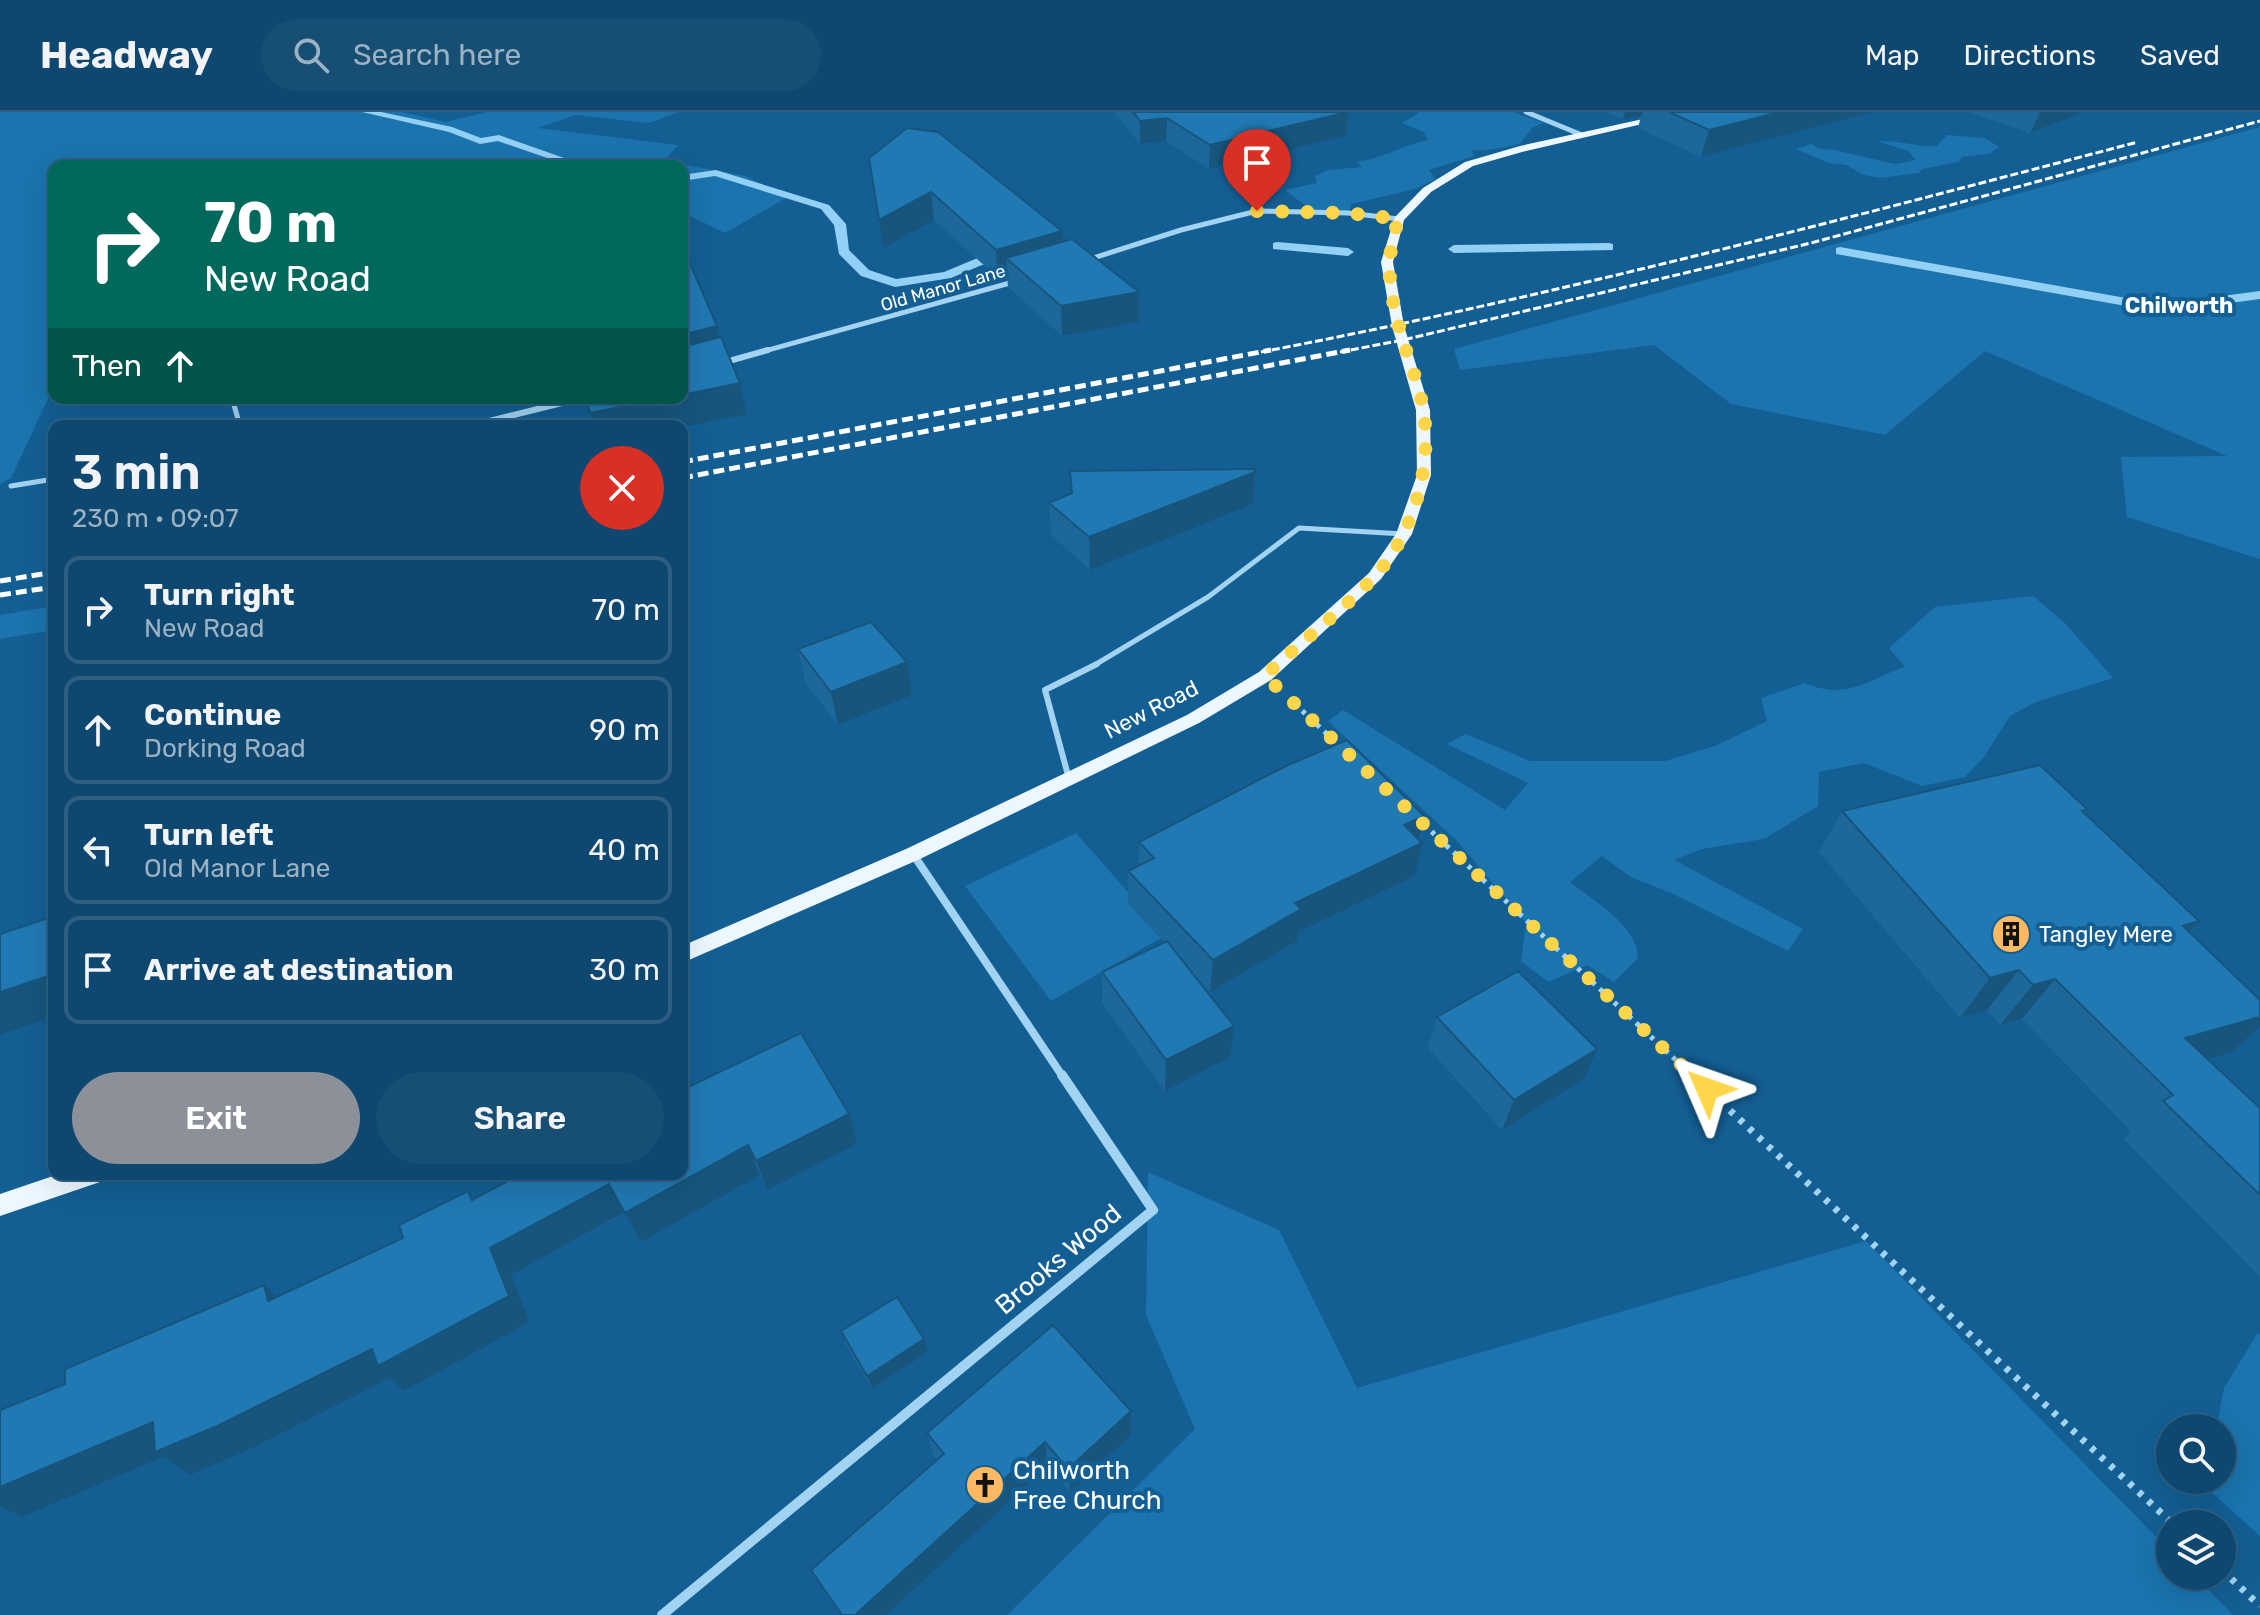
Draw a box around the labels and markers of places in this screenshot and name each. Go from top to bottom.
pin [1223,129,1291,211]
building icon: Tangley Mere [1990,913,2032,955]
place label: Tangley Mere [2039,921,2173,948]
place label: Chilworth Free Church [1013,1455,1162,1516]
church icon: Chilworth Free Church [964,1464,1006,1506]

